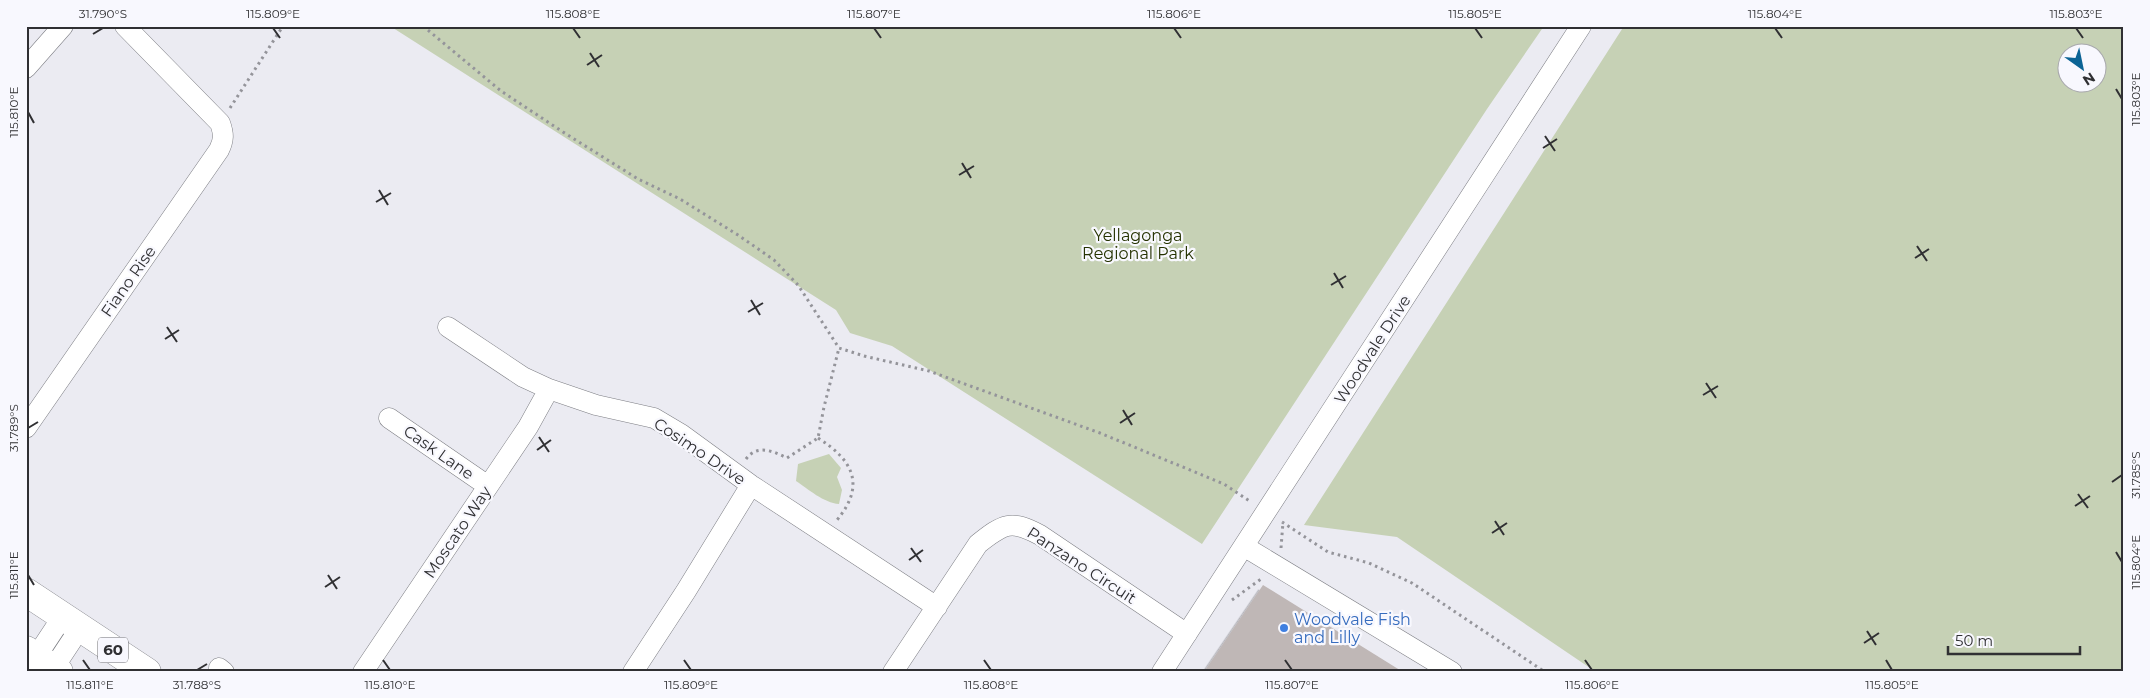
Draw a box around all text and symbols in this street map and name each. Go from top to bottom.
text: 31.790°S [79,6,127,21]
text: 115.809°E [246,6,300,21]
text: 115.808°E [546,6,600,21]
text: 115.807°E [847,6,901,21]
text: 115.806°E [1147,6,1201,21]
text: 115.805°E [1448,6,1502,21]
text: 115.804°E [1748,6,1802,21]
text: 115.803°E [2049,6,2103,21]
north arrow [2058,42,2108,92]
text: N [2079,68,2099,90]
text: 115.803°E [2128,72,2143,126]
text: 115.810°E [6,86,21,138]
park label: Yellagonga Regional Park [1082,226,1194,263]
street label: Fiano Rise [97,242,160,320]
street label: Woodvale Drive [1330,291,1415,407]
text: 31.789°S [6,404,21,452]
street label: Cosimo Drive [650,414,749,489]
street label: Cask Lane [400,421,478,484]
text: 31.785°S [2128,451,2143,499]
street label: Moscato Way [420,482,495,582]
street label: Panzano Circuit [1024,523,1140,608]
text: 115.804°E [2128,535,2143,589]
text: 115.811°E [6,551,21,599]
place label: Woodvale Fish and Lilly [1294,610,1411,647]
marker: Woodvale Fish and Lilly [1278,622,1290,634]
scale bar [1948,623,2080,655]
text: 50 m [1955,631,1993,650]
road number: 60 [98,638,128,662]
text: 115.811°E [66,677,114,692]
text: 31.788°S [173,677,221,692]
text: 115.810°E [364,677,416,692]
text: 115.809°E [664,677,718,692]
text: 115.808°E [964,677,1018,692]
text: 115.807°E [1265,677,1319,692]
text: 115.806°E [1565,677,1619,692]
text: 115.805°E [1865,677,1919,692]

